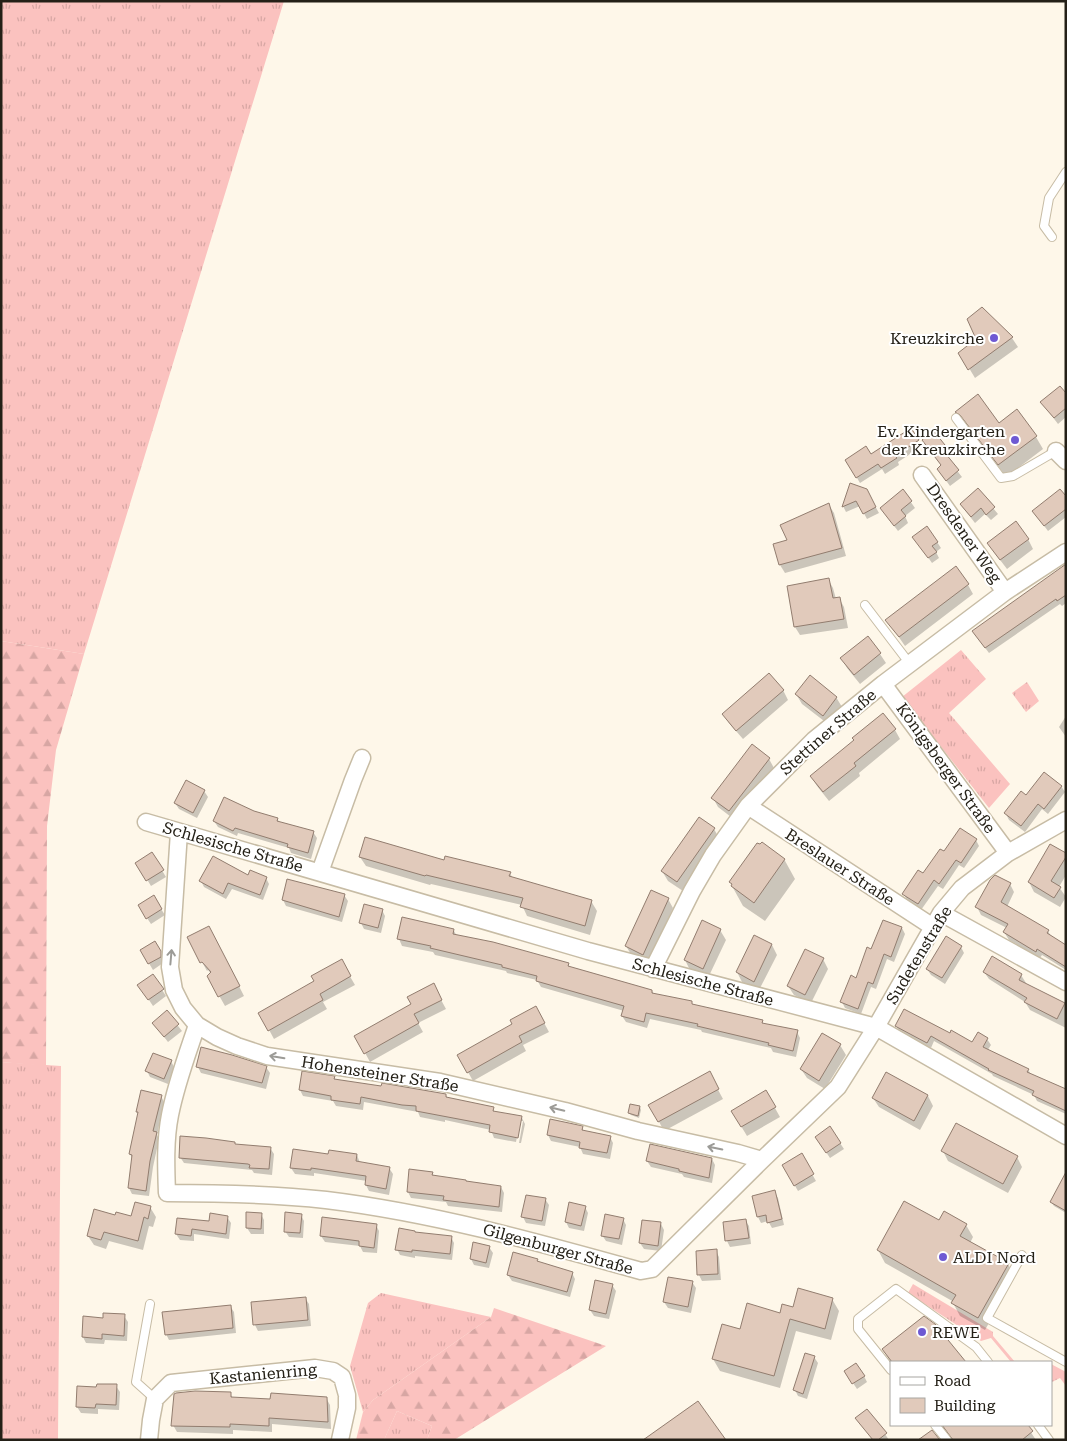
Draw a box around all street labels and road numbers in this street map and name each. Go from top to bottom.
street label: Dresdener Weg [923,480,1006,587]
street label: Stettiner Straße [776,685,880,779]
street label: Königsberger Straße [892,699,1000,837]
street label: Schlesische Straße [161,818,306,876]
street label: Breslauer Straße [782,825,898,909]
street label: Sudetenstraße [882,902,956,1008]
street label: Schlesische Straße [630,954,776,1010]
street label: Hohensteiner Straße [300,1052,460,1096]
street label: Gilgenburger Straße [481,1220,635,1278]
street label: Kastanienring [208,1360,318,1388]

